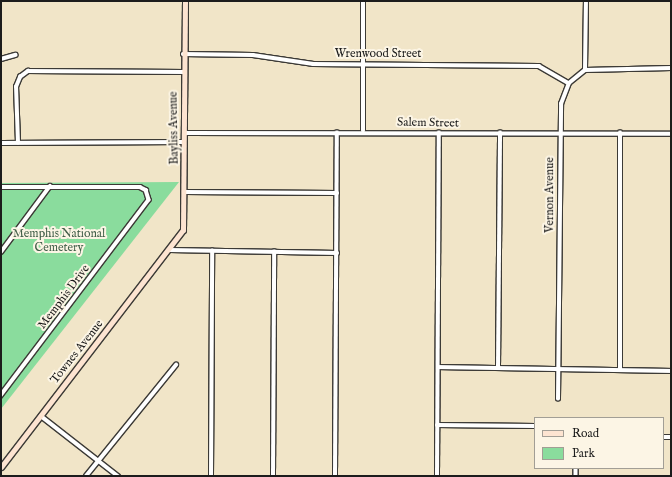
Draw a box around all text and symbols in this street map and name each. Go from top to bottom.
street label: Wrenwood Street [335,47,421,61]
street label: Bayliss Avenue [166,91,182,165]
street label: Salem Street [397,115,459,131]
street label: Vernon Avenue [543,157,557,233]
park label: Memphis National Cemetery [13,227,105,255]
street label: Memphis Drive [35,262,93,332]
street label: Townes Avenue [48,317,106,387]
legend [534,417,664,469]
text: Road [572,426,599,441]
text: Park [572,446,595,461]

